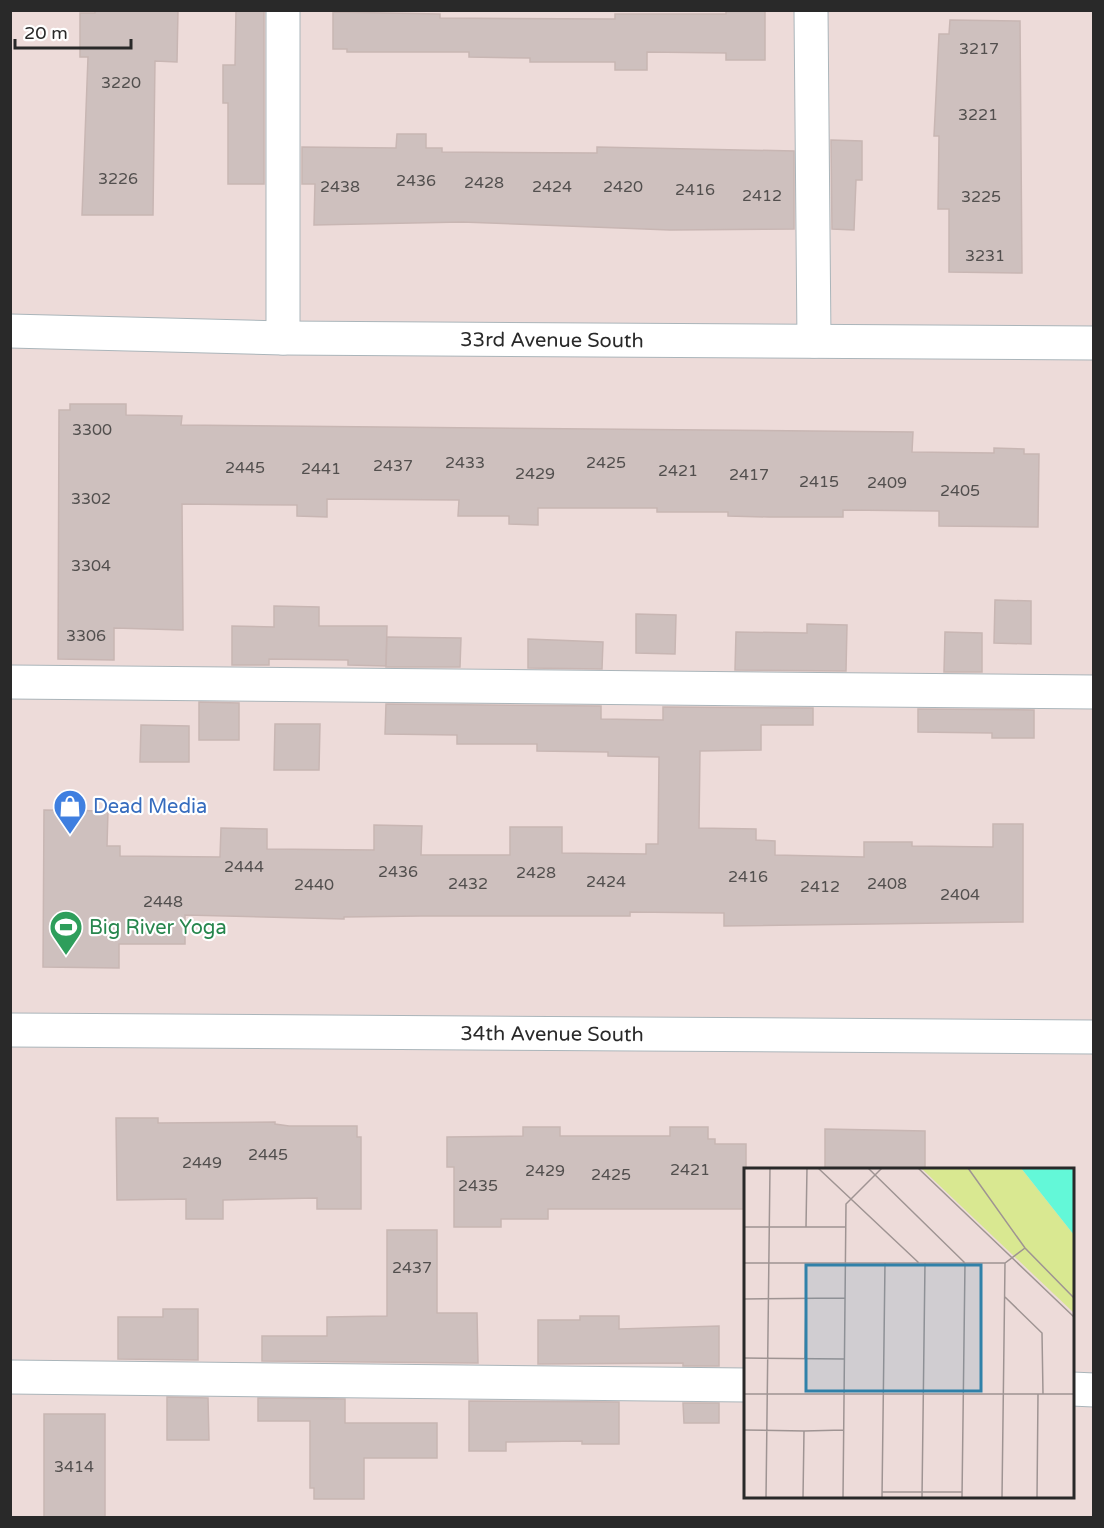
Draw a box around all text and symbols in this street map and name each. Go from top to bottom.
scale bar [15,12,130,50]
text: 20 m [24,22,68,44]
house number: 3217 [959,39,999,59]
house number: 3220 [101,73,141,93]
house number: 3221 [958,105,998,125]
house number: 3226 [98,169,138,189]
house number: 2436 [396,171,436,191]
house number: 2428 [464,173,504,193]
house number: 2438 [320,177,360,197]
house number: 2424 [532,177,572,197]
house number: 2420 [603,177,643,197]
house number: 2416 [675,180,715,200]
house number: 2412 [742,186,782,206]
house number: 3225 [961,187,1001,207]
house number: 3231 [965,246,1005,266]
street label: 33rd Avenue South [460,328,644,353]
house number: 3300 [72,420,112,440]
house number: 2433 [445,453,485,473]
house number: 2425 [586,453,626,473]
house number: 2437 [373,456,413,476]
house number: 2445 [225,458,265,478]
house number: 2441 [301,459,341,479]
house number: 2421 [658,461,698,481]
house number: 2429 [515,464,555,484]
house number: 2417 [729,465,769,485]
house number: 2415 [799,472,839,492]
house number: 2409 [867,473,907,493]
house number: 2405 [940,481,980,501]
house number: 3302 [71,489,111,509]
house number: 3304 [71,556,111,576]
house number: 3306 [66,626,106,646]
shop icon: Dead Media [52,788,88,835]
place label: Dead Media [93,795,207,819]
house number: 2444 [224,857,264,877]
house number: 2436 [378,862,418,882]
house number: 2428 [516,863,556,883]
house number: 2416 [728,867,768,887]
house number: 2424 [586,872,626,892]
house number: 2432 [448,874,488,894]
house number: 2408 [867,874,907,894]
house number: 2440 [294,875,334,895]
house number: 2412 [800,877,840,897]
house number: 2404 [940,885,980,905]
house number: 2448 [143,892,183,912]
sports icon: Big River Yoga [48,909,84,956]
place label: Big River Yoga [89,916,227,940]
street label: 34th Avenue South [460,1022,644,1047]
house number: 2445 [248,1145,288,1165]
house number: 2449 [182,1153,222,1173]
house number: 2421 [670,1160,710,1180]
house number: 2429 [525,1161,565,1181]
house number: 2425 [591,1165,631,1185]
inset map [744,1168,1074,1498]
house number: 2435 [458,1176,498,1196]
house number: 2437 [392,1258,432,1278]
house number: 3414 [54,1457,94,1477]

